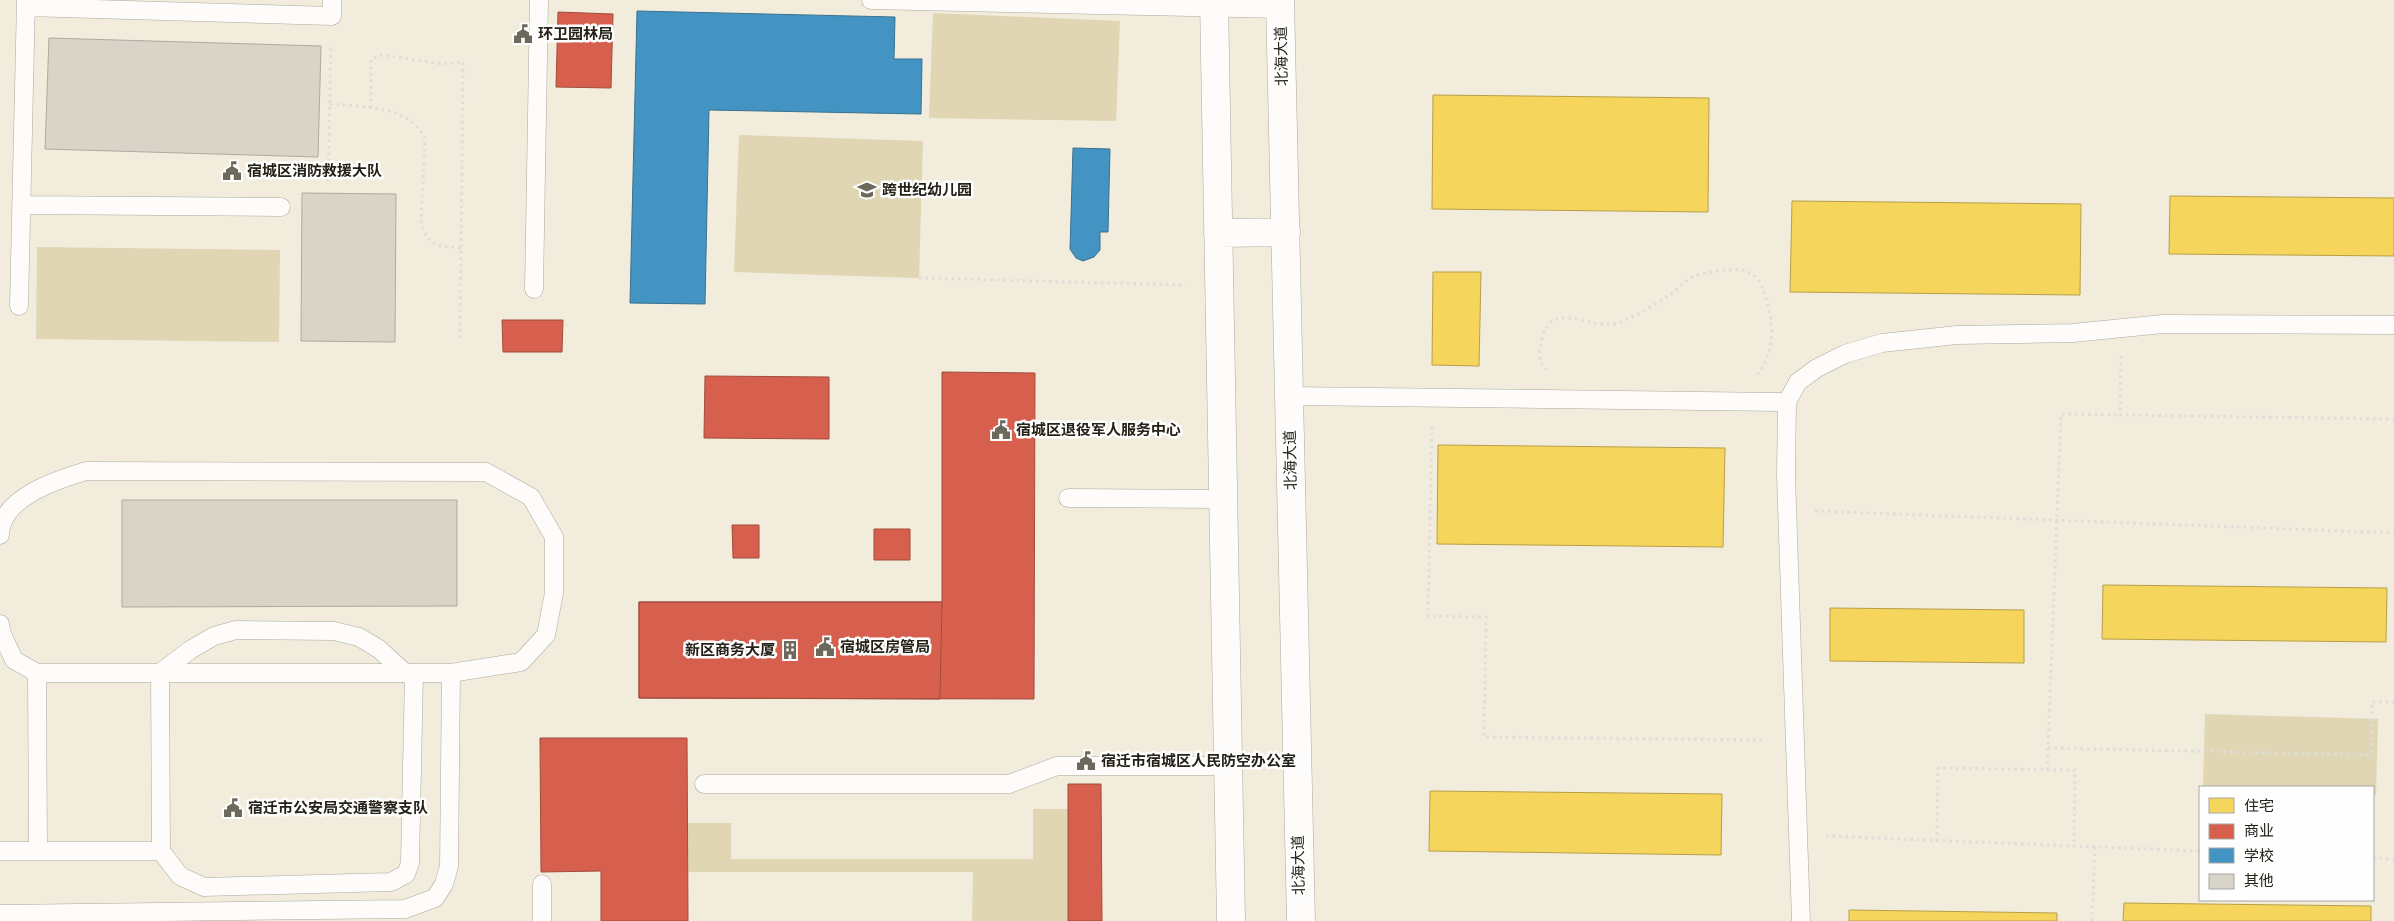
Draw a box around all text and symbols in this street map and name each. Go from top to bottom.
public building icon: 环卫园林局 [512,23,534,45]
place label: 环卫园林局 [538,24,613,45]
street label: 北海大道 [1271,26,1293,86]
public building icon: 宿城区消防救援大队 [221,160,243,182]
place label: 宿城区消防救援大队 [247,161,382,182]
school or university icon: 跨世纪幼儿园 [856,179,878,201]
place label: 跨世纪幼儿园 [882,180,972,201]
public building icon: 宿城区退役军人服务中心 [990,419,1012,441]
place label: 宿城区退役军人服务中心 [1016,420,1181,441]
street label: 北海大道 [1280,430,1302,490]
public building icon: 宿城区房管局 [814,636,836,658]
place label: 宿城区房管局 [840,637,930,658]
building icon: 新区商务大厦 [779,639,801,661]
place label: 新区商务大厦 [685,640,775,661]
public building icon: 宿迁市宿城区人民防空办公室 [1075,750,1097,772]
place label: 宿迁市宿城区人民防空办公室 [1101,751,1296,772]
legend [2199,786,2374,901]
text: 住宅 [2244,796,2274,817]
public building icon: 宿迁市公安局交通警察支队 [222,797,244,819]
place label: 宿迁市公安局交通警察支队 [248,798,428,819]
text: 商业 [2244,821,2274,842]
street label: 北海大道 [1288,835,1310,895]
text: 学校 [2244,846,2274,867]
text: 其他 [2244,871,2274,892]

